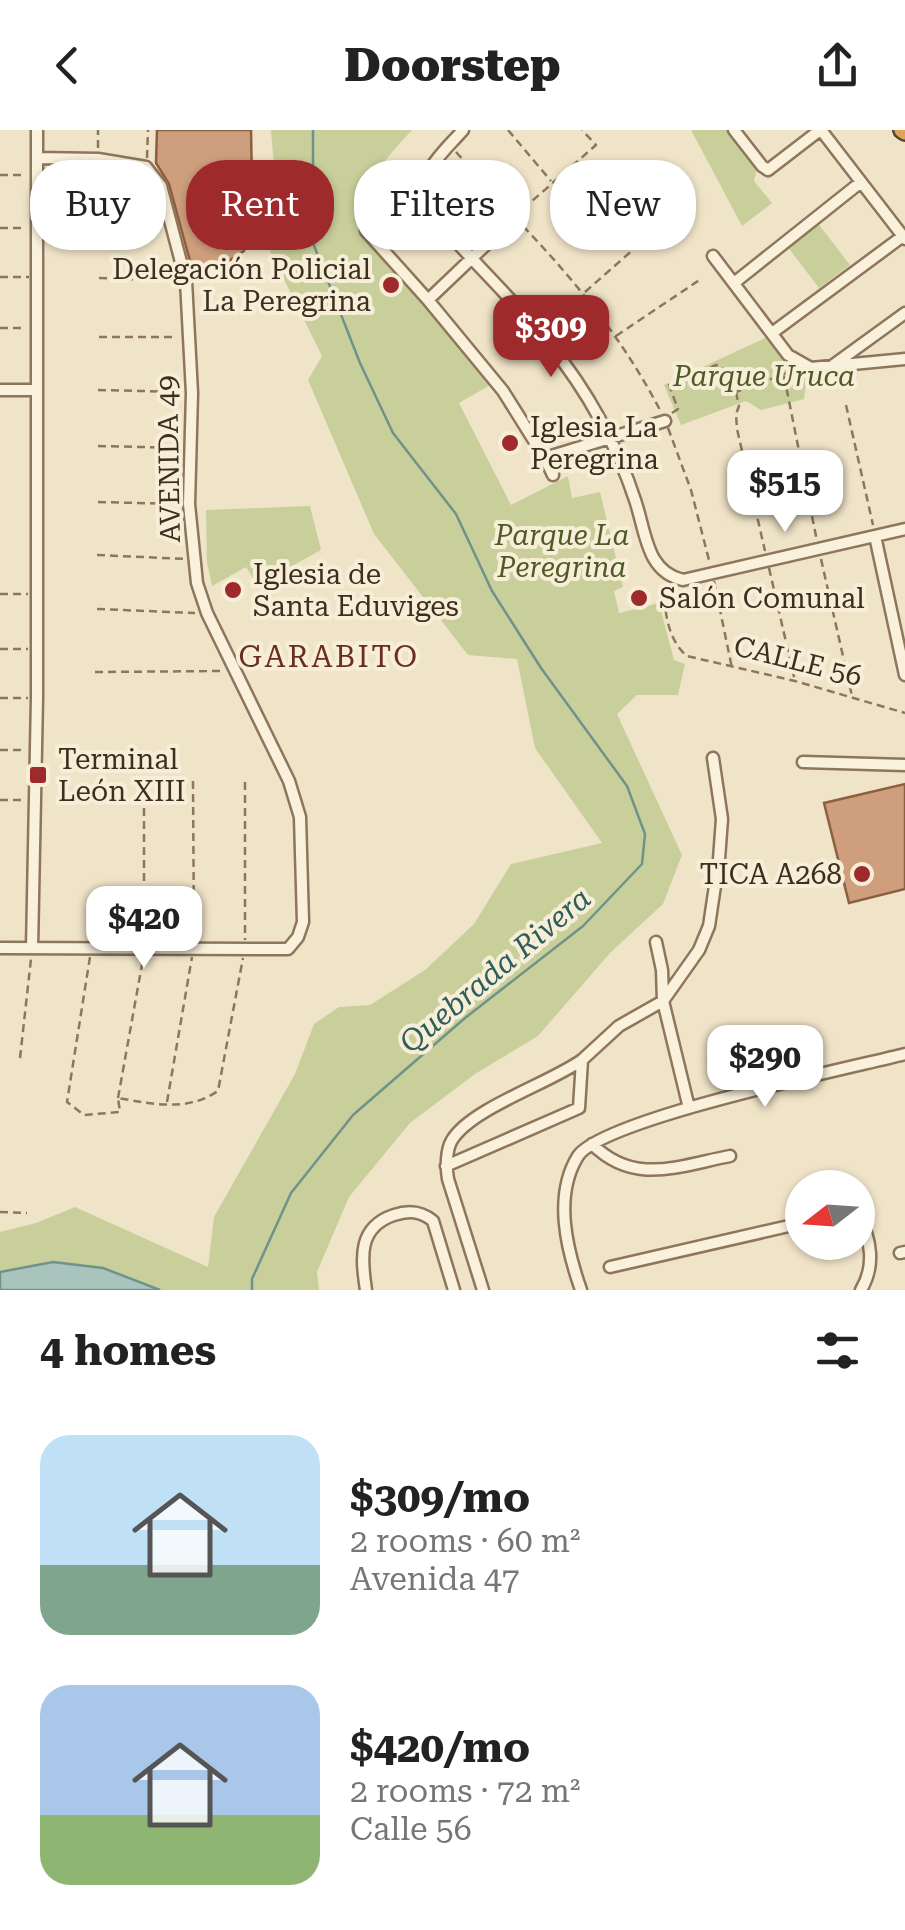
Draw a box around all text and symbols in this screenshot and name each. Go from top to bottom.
icon: back [40,38,95,93]
icon: share [810,38,865,93]
text: Doorstep [344,39,561,92]
chip: Buy [30,160,166,250]
chip: Rent [186,160,334,250]
chip: Filters [354,160,530,250]
chip: New [550,160,696,250]
place label: Delegación Policial La Peregrina [112,253,371,318]
marker: Delegación Policial La Peregrina [380,274,402,296]
pin: $309 [492,295,610,380]
text: $309 [515,308,587,346]
park label: Parque Uruca [672,360,855,393]
street label: AVENIDA 49 [151,375,187,543]
place label: Iglesia La Peregrina [530,411,659,476]
marker: Iglesia La Peregrina [499,432,521,454]
pin: $515 [726,450,844,535]
text: $515 [749,463,821,501]
park label: Parque La Peregrina [494,519,629,584]
place label: Iglesia de Santa Eduviges [253,558,459,623]
marker: Iglesia de Santa Eduviges [222,579,244,601]
place label: Salón Comunal [659,582,865,615]
marker: Salón Comunal [628,587,650,609]
street label: CALLE 56 [731,629,865,693]
district label: GARABITO [238,639,420,674]
place label: Terminal León XIII [58,743,186,808]
marker: Terminal León XIII [27,764,49,786]
place label: TICA A268 [699,858,842,891]
marker: TICA A268 [851,863,873,885]
water label: Quebrada Rivera [393,880,597,1060]
pin: $420 [85,886,203,971]
text: $420 [108,899,180,937]
pin: $290 [706,1025,824,1110]
text: $290 [729,1038,801,1076]
north arrow [785,1170,875,1260]
map controls [785,1170,875,1260]
icon: filters [810,1323,865,1378]
text: 4 homes [40,1326,216,1375]
text: $309/mo [350,1473,530,1522]
icon: home [120,1475,240,1595]
text: 2 rooms · 60 m² [350,1522,580,1560]
text: Avenida 47 [350,1560,520,1598]
text: $420/mo [350,1723,530,1772]
icon: home [120,1725,240,1845]
text: 2 rooms · 72 m² [350,1772,580,1810]
text: Calle 56 [350,1810,472,1848]

